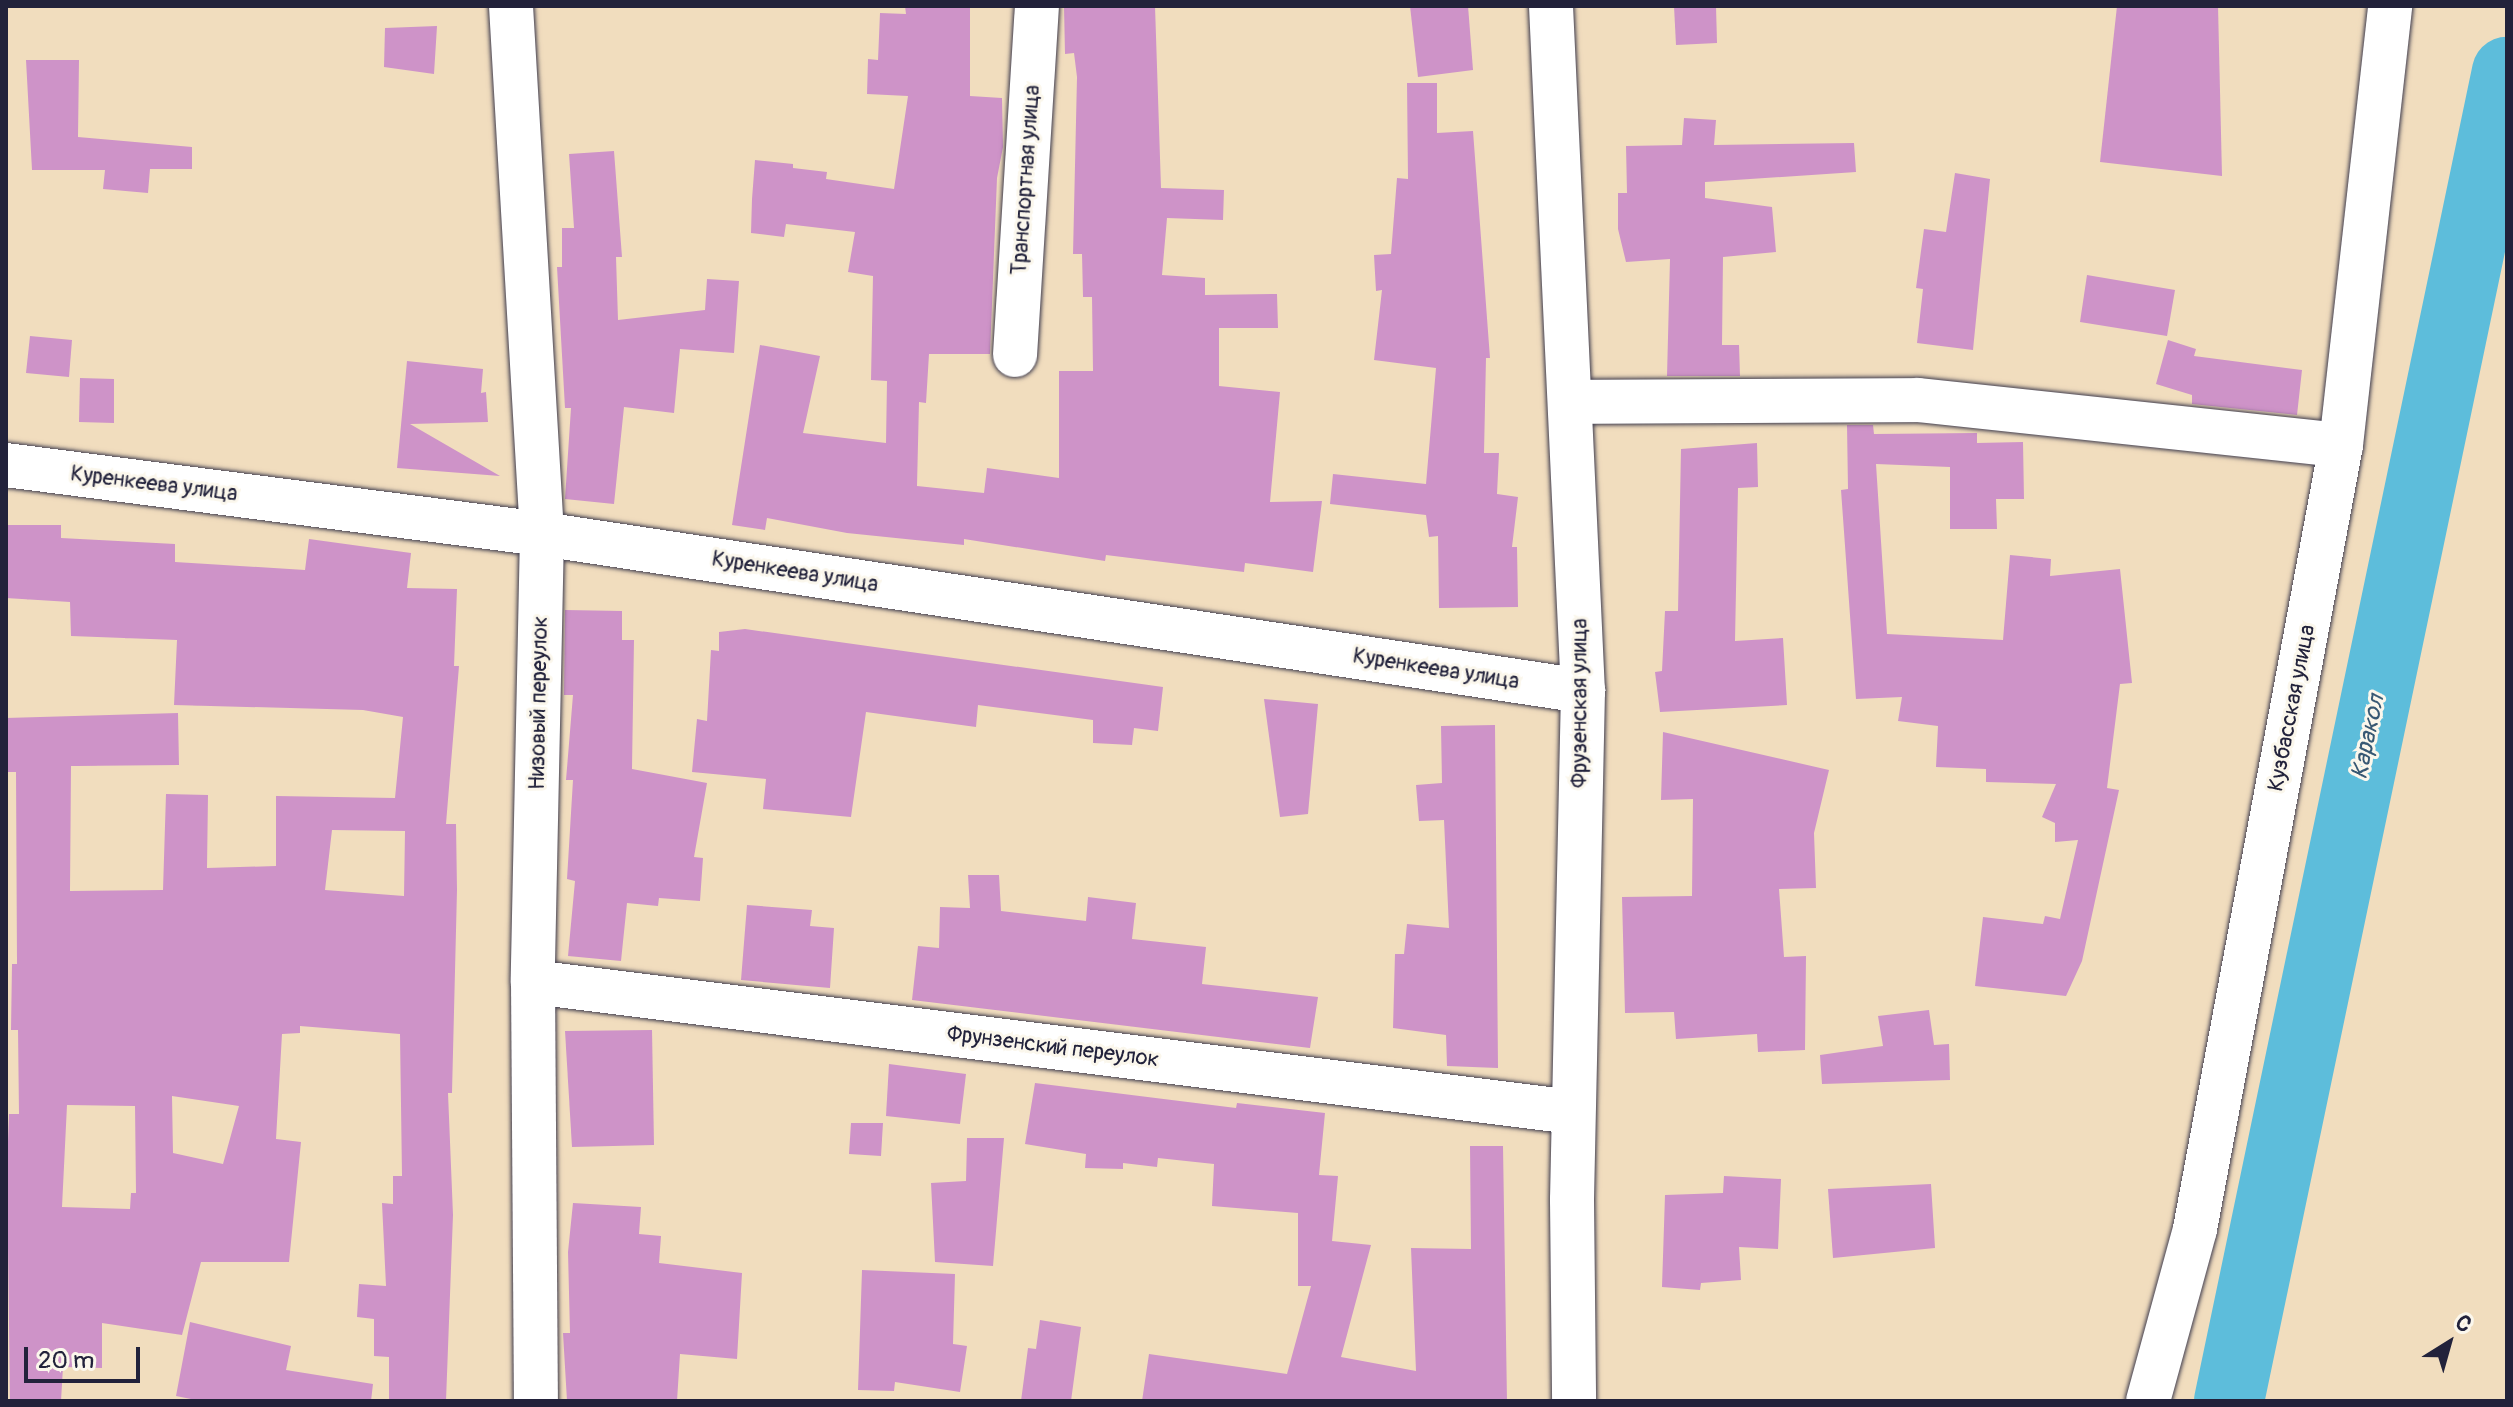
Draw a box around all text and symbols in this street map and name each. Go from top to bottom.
street label: Транспортная улица [1006,84,1046,276]
street label: Куренкеева улица [69,461,239,507]
street label: Куренкеева улица [710,546,880,598]
street label: Низовый переулок [524,616,554,790]
street label: Фрузенская улица [1567,618,1593,788]
street label: Кузбасская улица [2263,622,2321,794]
street label: Куренкеева улица [1351,643,1521,695]
water label: Каракол [2345,692,2391,782]
street label: Фрунзенский переулок [946,1021,1160,1073]
north arrow [2409,1303,2489,1383]
text: С [2450,1309,2477,1339]
scale bar [28,1331,144,1381]
text: 20 m [38,1346,94,1375]

